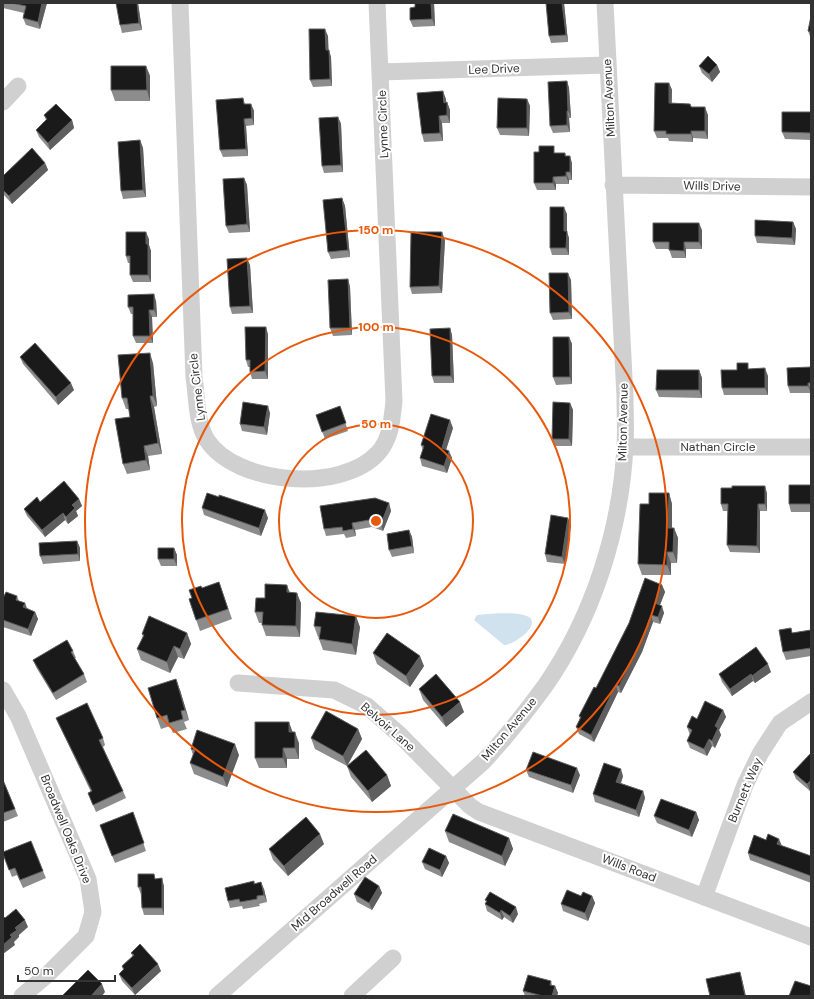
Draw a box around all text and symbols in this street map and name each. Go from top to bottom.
street label: Milton Avenue [599,58,619,137]
street label: Lee Drive [468,60,520,78]
street label: Lynne Circle [374,90,392,158]
street label: Wills Drive [683,177,741,195]
text: 150 m [359,222,393,238]
text: 100 m [358,319,394,335]
street label: Lynne Circle [185,352,209,422]
street label: Milton Avenue [614,383,632,461]
text: 50 m [361,416,391,432]
street label: Nathan Circle [681,439,756,455]
centre of rings [369,514,383,528]
street label: Milton Avenue [478,694,540,764]
street label: Belvoir Lane [357,699,419,755]
street label: Burnett Way [724,755,766,825]
street label: Broadwell Oaks Drive [37,772,95,886]
street label: Wills Road [600,850,658,886]
street label: Mid Broadwell Road [288,851,380,935]
scale bar [18,957,115,983]
text: 50 m [24,963,53,979]

